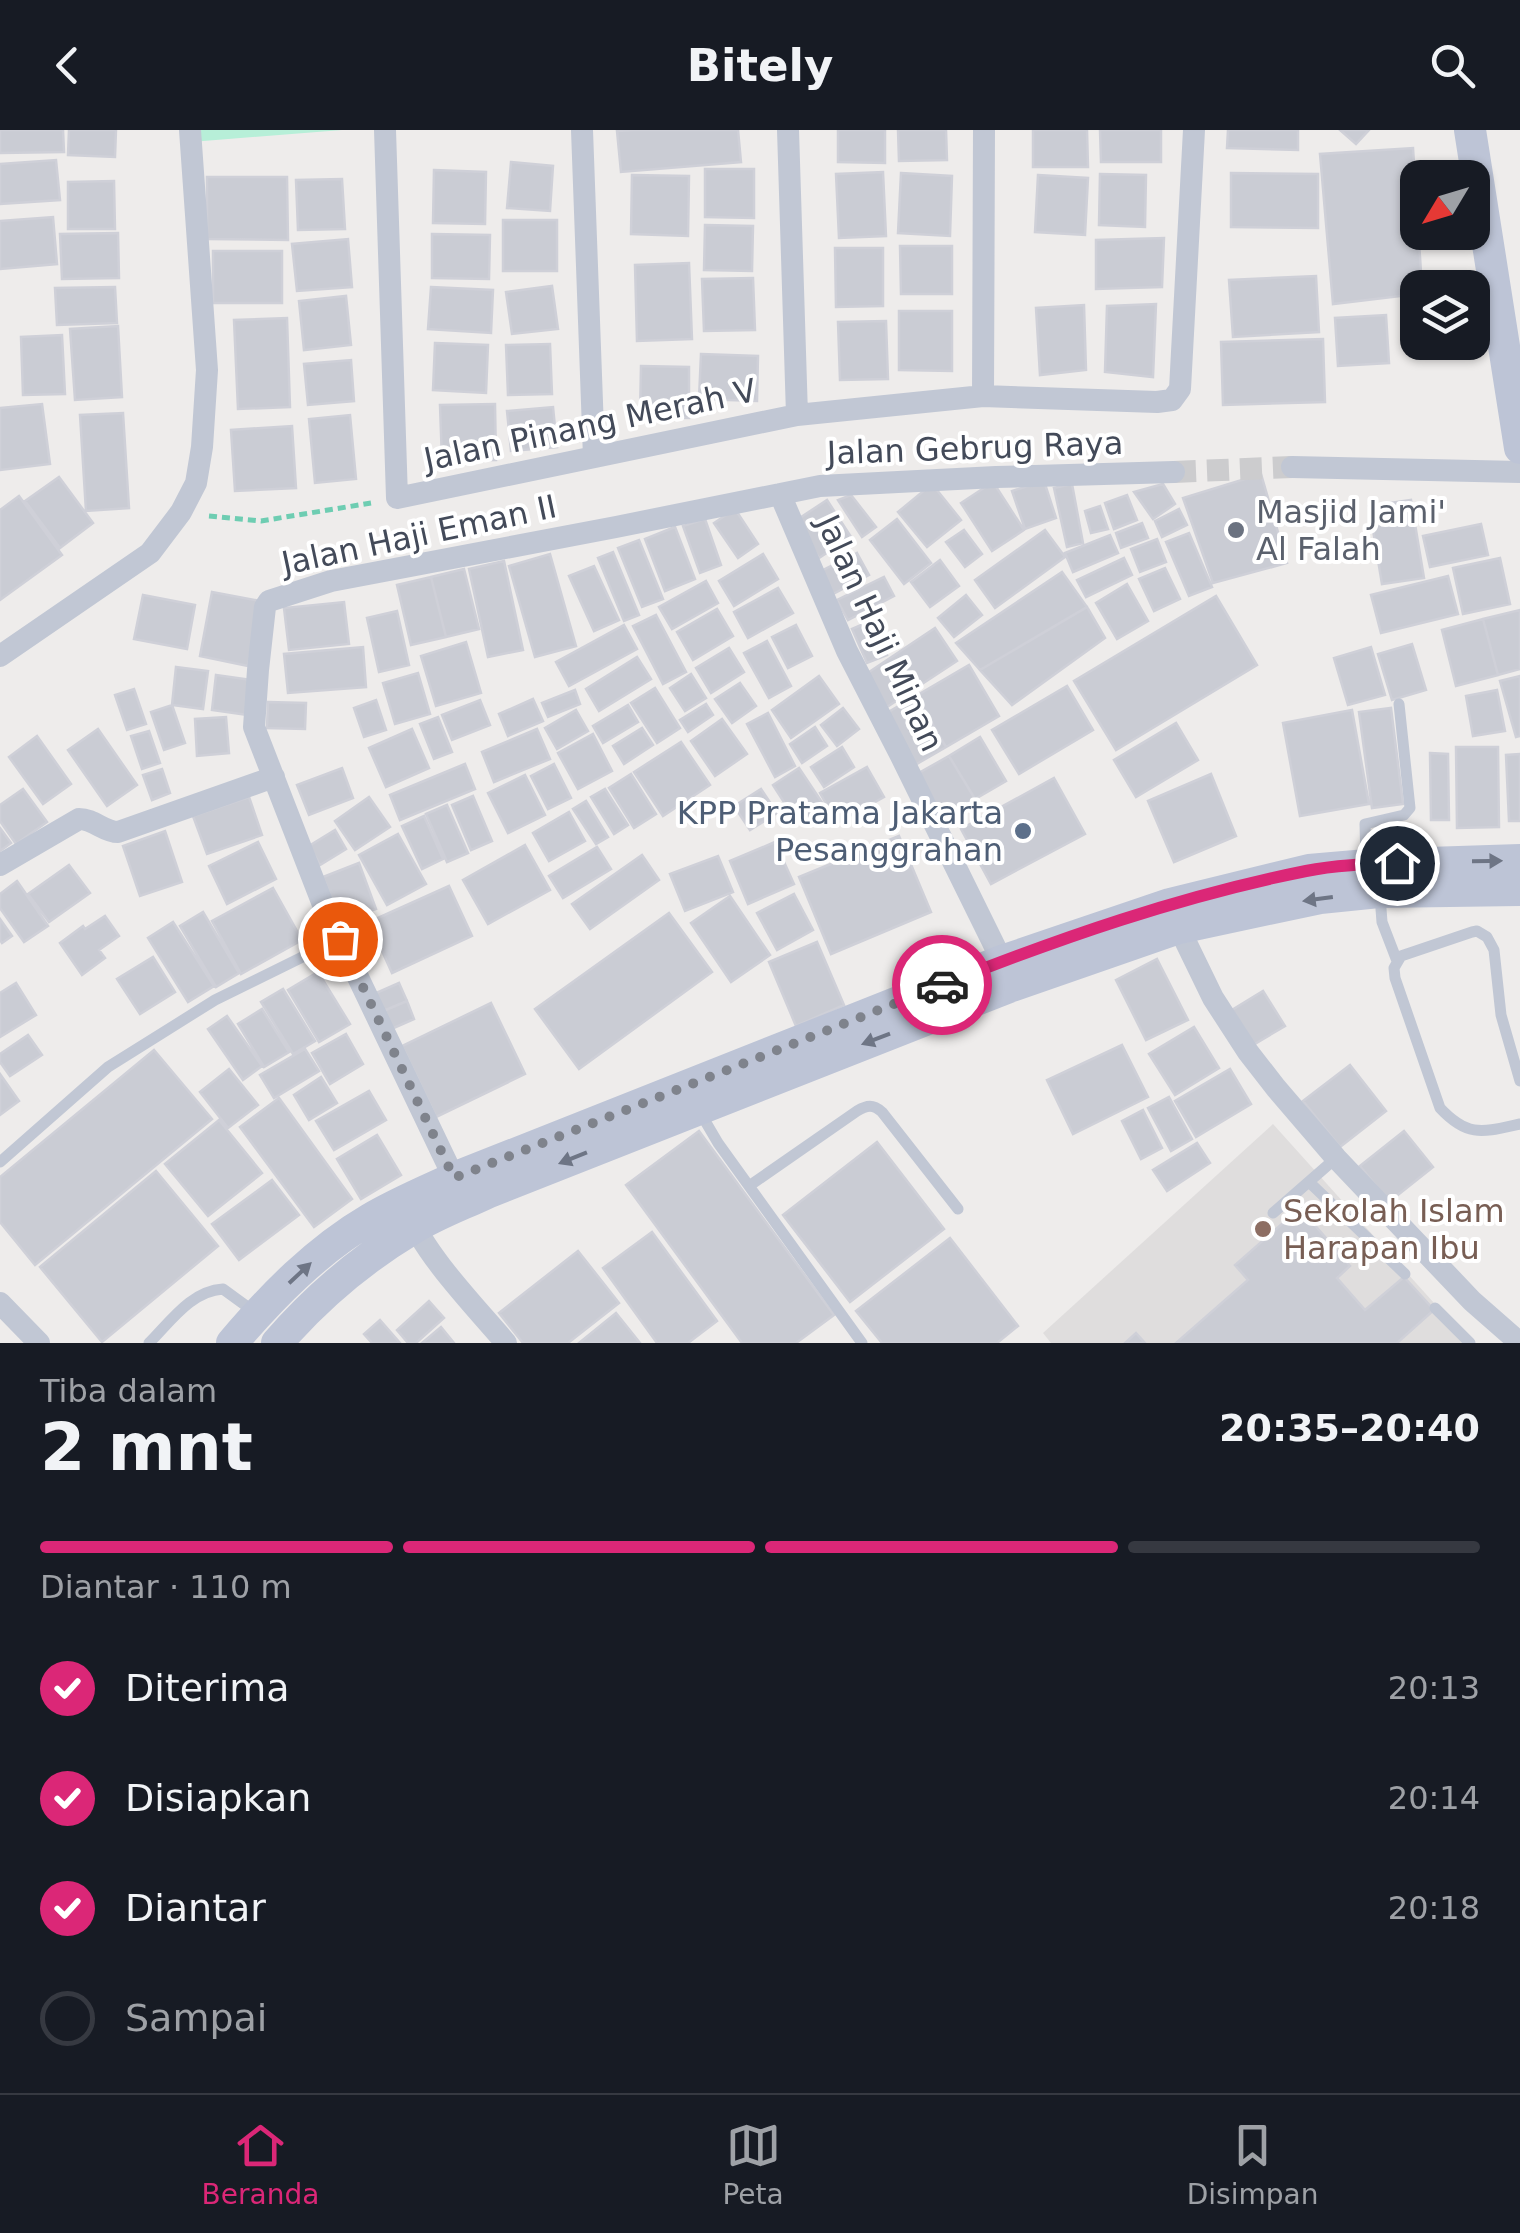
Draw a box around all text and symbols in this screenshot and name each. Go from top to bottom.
icon: back [40,38,95,93]
icon: search [1425,38,1480,93]
text: Bitely [687,39,833,92]
north arrow [1400,160,1490,250]
map controls [1400,160,1490,360]
button: layers [1400,270,1490,360]
street label: Jalan Pinang Merah V [419,371,760,479]
street label: Jalan Gebrug Raya [824,424,1124,472]
street label: Jalan Haji Eman II [276,487,560,583]
place label: Masjid Jami' Al Falah [1256,493,1446,568]
street label: Jalan Haji Minan [808,507,951,757]
marker: Masjid Jami' Al Falah [1225,519,1247,541]
place label: KPP Pratama Jakarta Pesanggrahan [677,794,1003,869]
marker: KPP Pratama Jakarta Pesanggrahan [1012,820,1034,842]
pin [1355,821,1440,906]
icon: home [1370,836,1425,891]
one-way arrow [1471,852,1503,868]
one-way arrow [1302,891,1333,907]
pin [298,897,383,982]
icon: bag [313,912,368,967]
courier [892,935,992,1035]
icon: car [915,958,970,1013]
one-way arrow [860,1032,890,1048]
one-way arrow [558,1151,588,1167]
place label: Sekolah Islam Harapan Ibu [1283,1192,1505,1267]
marker: Sekolah Islam Harapan Ibu [1252,1218,1274,1240]
one-way arrow [288,1262,312,1285]
text: Tiba dalam [40,1372,217,1410]
text: 20:35–20:40 [1219,1406,1480,1450]
text: 2 mnt [40,1410,253,1485]
text: Diantar · 110 m [40,1568,292,1606]
icon: check [40,1661,95,1716]
text: Diterima [125,1666,290,1710]
text: 20:13 [1388,1669,1480,1707]
icon: check [40,1771,95,1826]
text: Disiapkan [125,1776,311,1820]
text: 20:14 [1388,1779,1480,1817]
icon: check [40,1881,95,1936]
text: Diantar [125,1886,266,1930]
text: 20:18 [1388,1889,1480,1927]
text: Sampai [125,1996,267,2040]
tab: Beranda [202,2118,319,2211]
tab: Peta [722,2118,784,2211]
tab: Disimpan [1187,2118,1318,2211]

